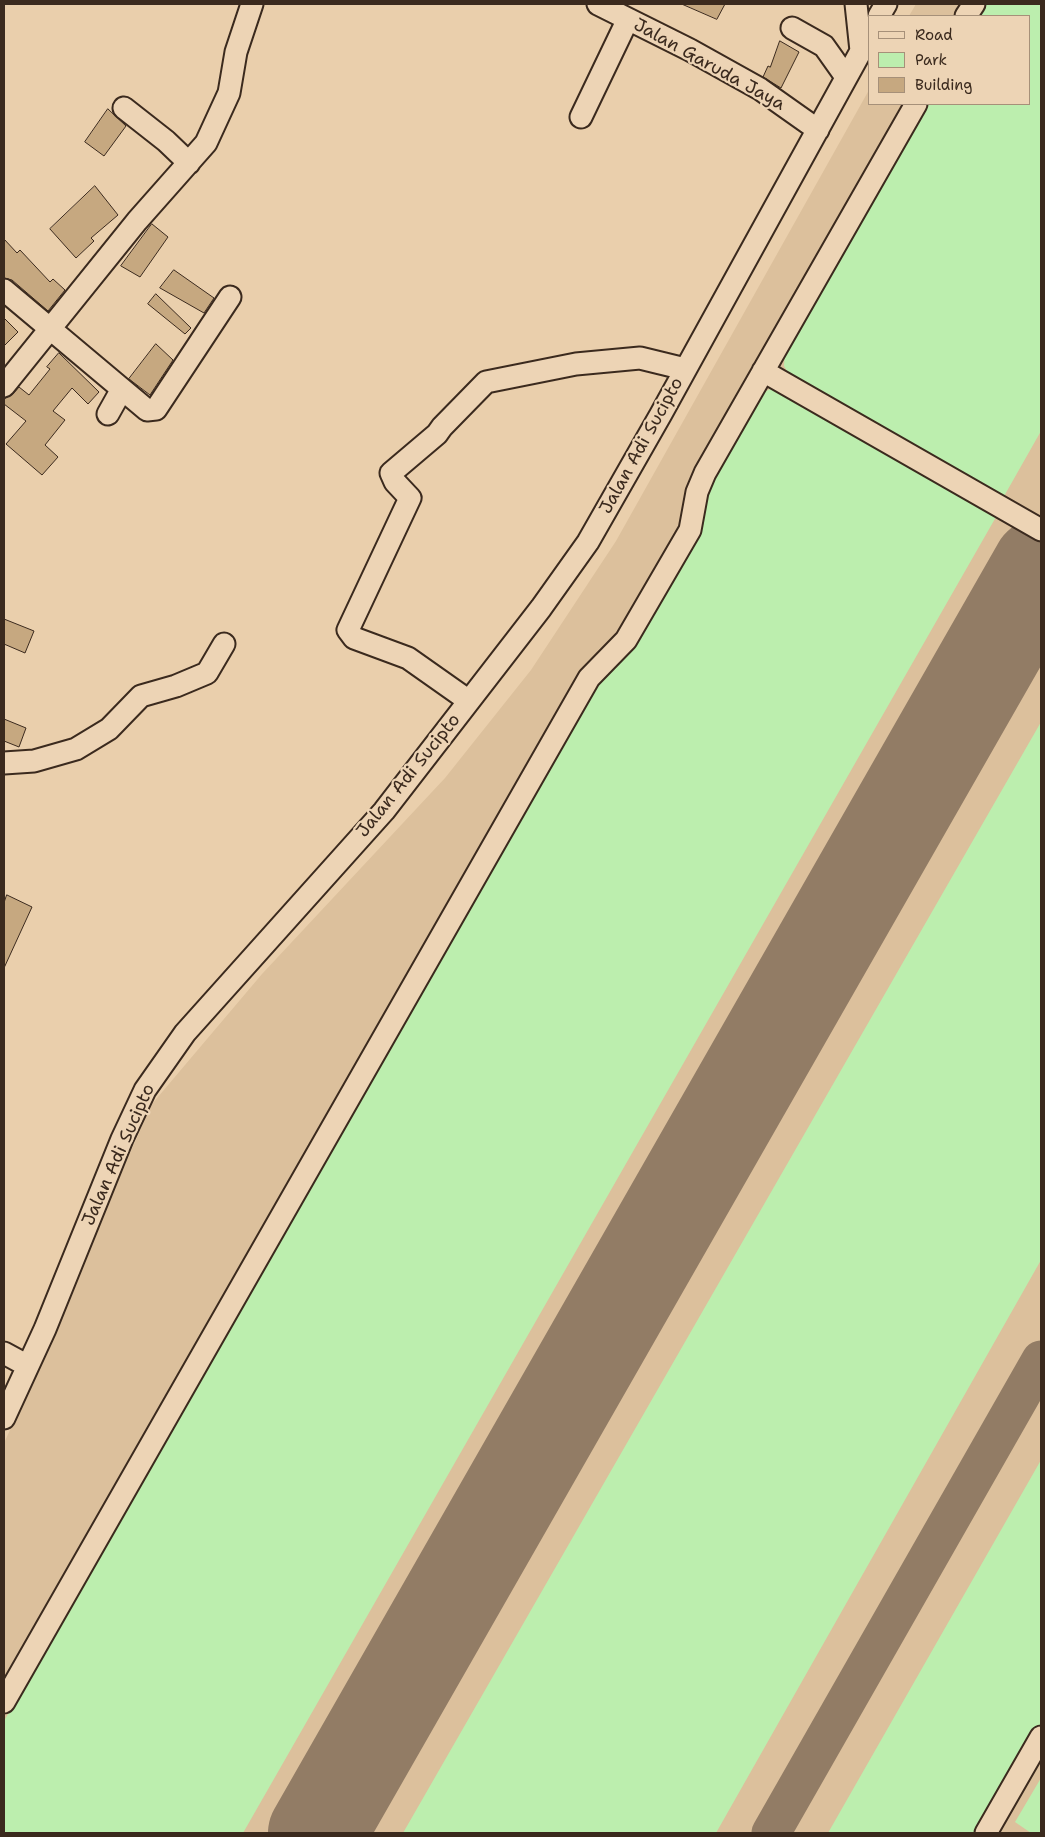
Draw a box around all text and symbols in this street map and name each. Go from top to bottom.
street label: Jalan Garuda Jaya [629,14,789,116]
legend [868,15,1030,105]
text: Road [915,25,953,45]
text: Park [915,50,947,70]
text: Building [915,75,972,95]
street label: Jalan Adi Sucipto [596,374,688,518]
street label: Jalan Adi Sucipto [353,710,465,842]
street label: Jalan Adi Sucipto [78,1081,160,1229]

